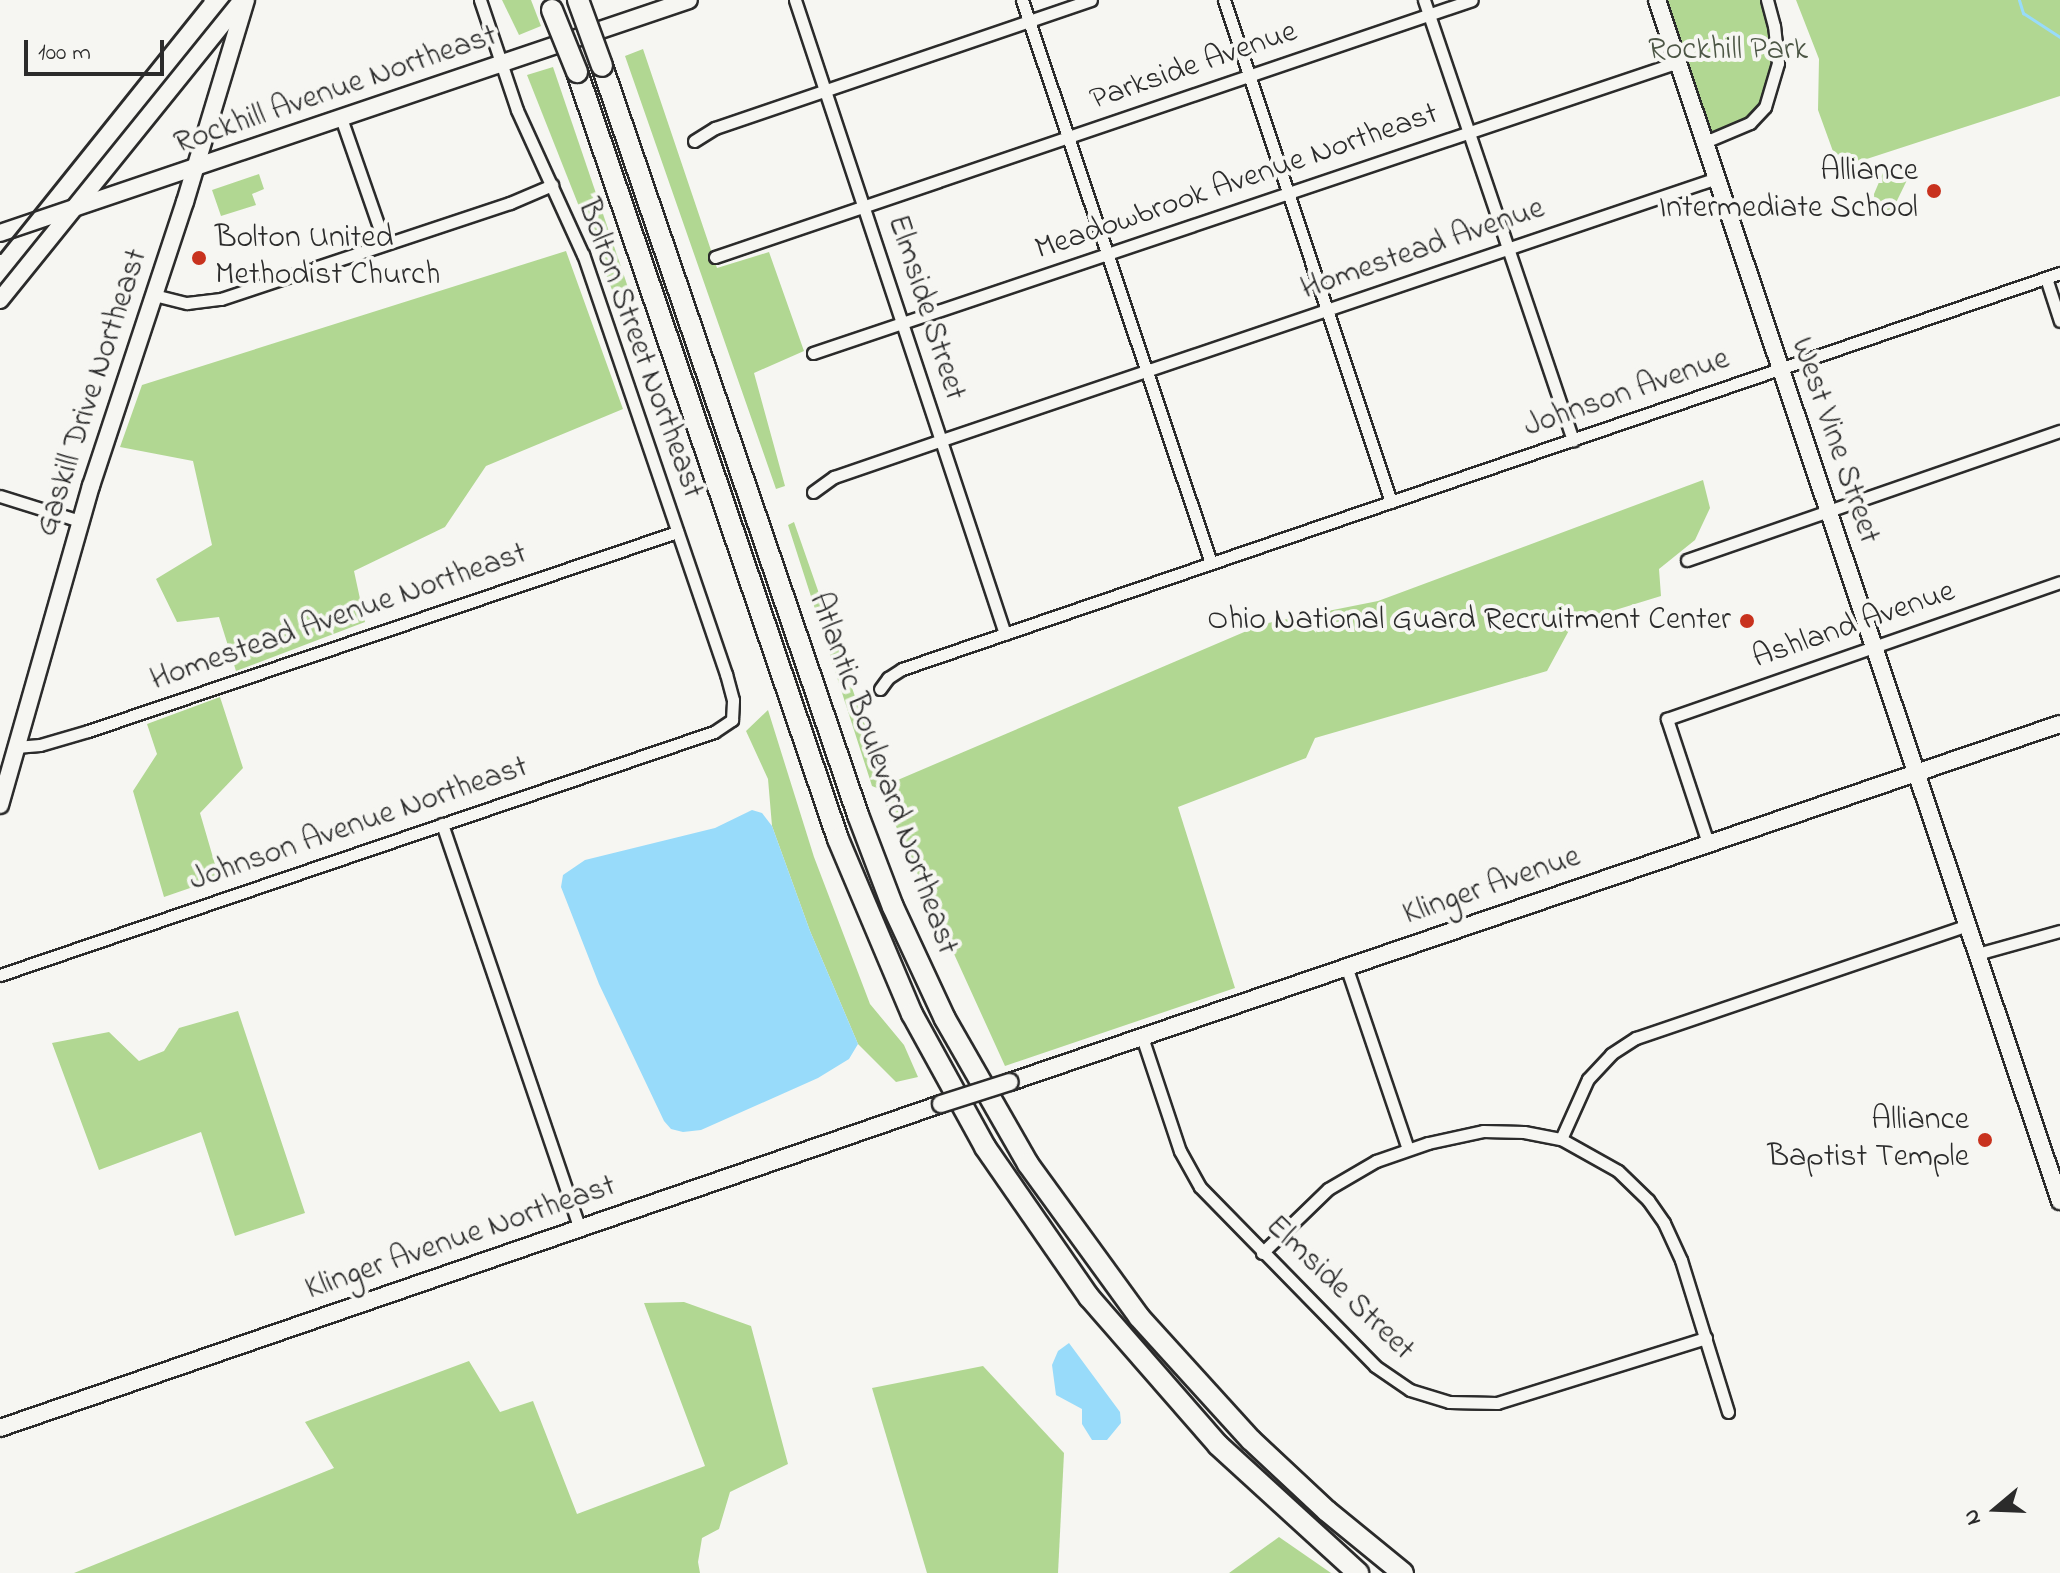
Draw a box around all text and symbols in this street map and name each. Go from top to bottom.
street label: Parkside Avenue [1086,14,1302,120]
street label: Rockhill Avenue Northeast [170,18,502,164]
scale bar [28,24,168,74]
park label: Rockhill Park [1648,32,1808,70]
text: 100 m [38,36,91,71]
street label: Meadowbrook Avenue Northeast [1030,96,1444,270]
place label: Alliance Intermediate School [1659,154,1918,229]
marker: Alliance Intermediate School [1925,182,1943,200]
street label: Homestead Avenue [1296,190,1550,310]
street label: Bolton Street Northeast [567,194,711,504]
street label: Elmside Street [877,210,973,406]
place label: Bolton United Methodist Church [215,221,440,296]
street label: Gaskill Drive Northeast [28,245,158,541]
marker: Bolton United Methodist Church [190,249,208,267]
street label: West Vine Street [1781,333,1887,549]
street label: Johnson Avenue [1519,341,1735,447]
street label: Homestead Avenue Northeast [146,535,532,701]
street label: Ashland Avenue [1748,573,1960,679]
street label: Atlantic Boulevard Northeast [799,588,965,960]
place label: Ohio National Guard Recruitment Center [1207,602,1731,640]
marker: Ohio National Guard Recruitment Center [1738,612,1756,630]
street label: Johnson Avenue Northeast [185,749,533,901]
street label: Klinger Avenue [1398,839,1586,935]
place label: Alliance Baptist Temple [1768,1103,1969,1178]
marker: Alliance Baptist Temple [1976,1131,1994,1149]
street label: Klinger Avenue Northeast [301,1168,621,1310]
street label: Elmside Street [1256,1208,1422,1370]
north arrow [1956,1469,2036,1549]
text: N [1956,1505,1991,1529]

